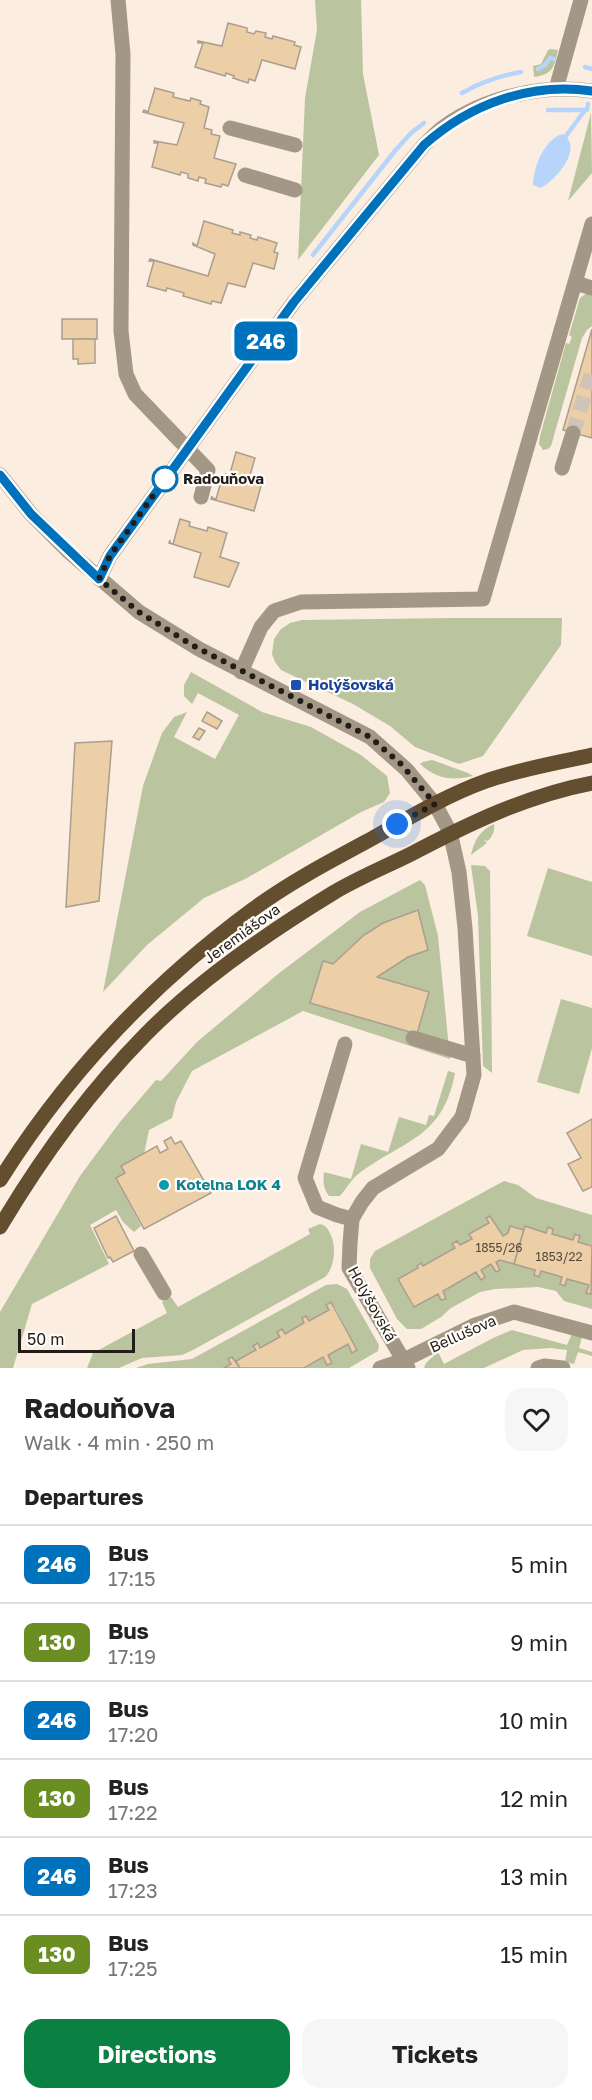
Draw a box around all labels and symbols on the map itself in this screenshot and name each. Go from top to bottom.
line badge: 246 [232,322,300,360]
marker: Radouňova [152,466,178,492]
place label: Radouňova [183,469,264,487]
place label: Holýšovská [308,675,394,693]
marker: Holýšovská [289,678,303,692]
your location [382,809,412,839]
street label: Jeremiášova [200,899,283,967]
place label: Kotelna LOK 4 [176,1175,281,1193]
marker: Kotelna LOK 4 [157,1178,171,1192]
house number: 1855/26 [475,1240,523,1255]
house number: 1853/22 [536,1249,582,1264]
street label: Holýšovská [345,1263,401,1344]
street label: Bellušova [427,1311,498,1356]
scale bar [18,1326,135,1354]

